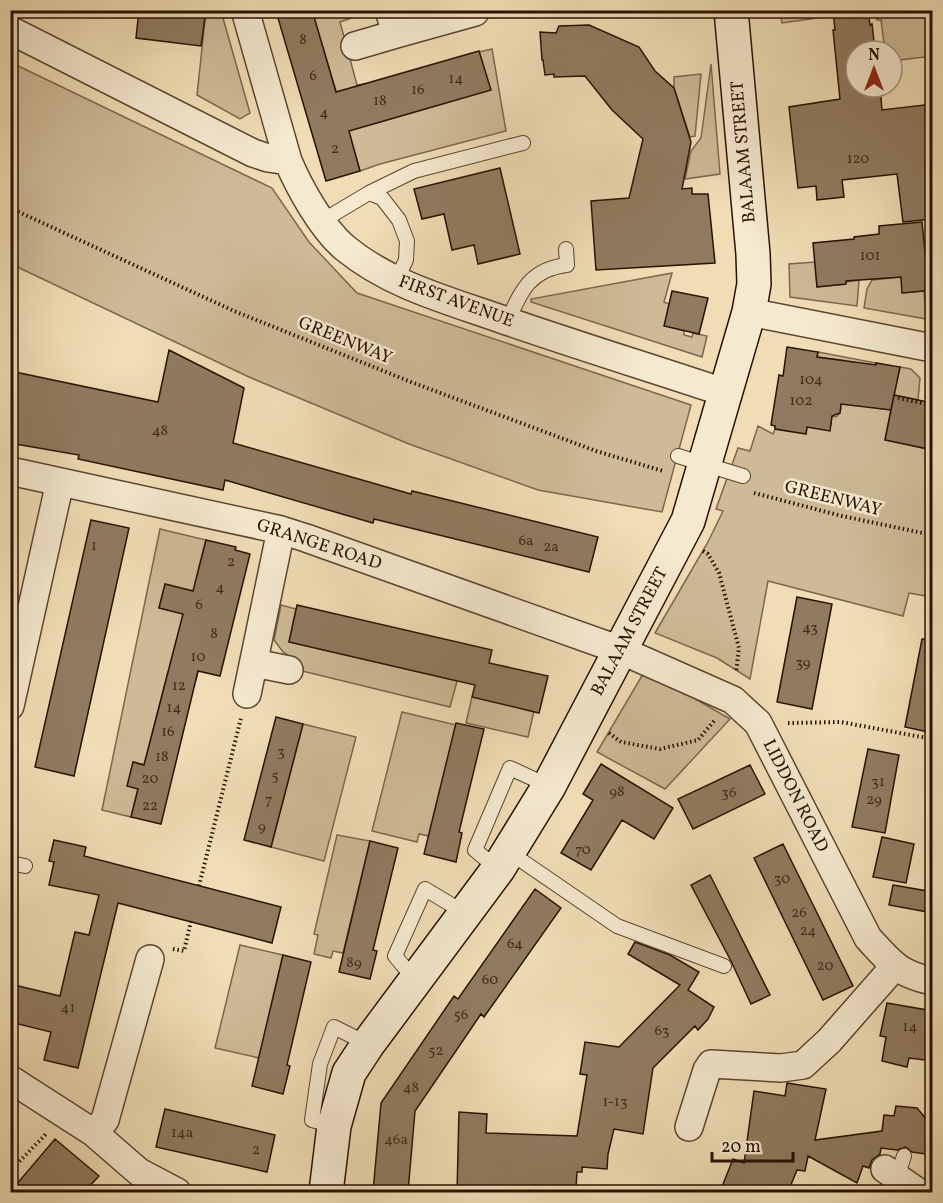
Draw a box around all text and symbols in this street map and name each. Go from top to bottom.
house number: 8 [299,30,307,51]
north arrow [844,39,904,99]
text: N [868,45,880,67]
house number: 6 [309,66,317,87]
house number: 14 [449,69,463,90]
street label: BALAAM STREET [725,79,763,224]
house number: 16 [411,80,425,101]
house number: 18 [373,91,387,112]
house number: 4 [320,103,329,124]
house number: 2 [331,139,339,160]
house number: 120 [847,149,869,170]
house number: 101 [860,246,880,267]
street label: FIRST AVENUE [395,270,517,335]
street label: GREENWAY [294,311,396,371]
house number: 104 [799,370,823,391]
house number: 102 [790,391,812,412]
house number: 48 [152,421,168,442]
street label: GREENWAY [782,475,884,523]
street label: GRANGE ROAD [253,513,385,577]
house number: 6a [518,531,534,552]
house number: 1 [91,536,97,557]
house number: 2a [543,537,559,558]
house number: 2 [227,552,235,573]
street label: BALAAM STREET [586,563,675,701]
house number: 4 [216,578,225,599]
house number: 6 [195,595,203,616]
house number: 43 [802,618,818,639]
house number: 8 [210,624,218,645]
house number: 10 [191,647,205,668]
house number: 39 [795,653,811,674]
house number: 12 [172,676,186,697]
house number: 14 [167,698,181,719]
house number: 16 [161,722,175,743]
street label: LIDDON ROAD [756,735,834,857]
house number: 3 [277,742,285,763]
house number: 18 [155,747,169,768]
house number: 5 [271,766,279,787]
house number: 20 [142,769,158,790]
house number: 31 [871,772,885,793]
house number: 98 [609,782,625,803]
house number: 36 [721,783,737,804]
house number: 7 [265,790,273,811]
house number: 29 [866,790,882,811]
house number: 22 [142,796,158,817]
house number: 9 [258,817,266,838]
house number: 70 [575,840,591,861]
house number: 30 [774,869,790,890]
house number: 26 [791,903,807,924]
house number: 24 [800,921,816,942]
house number: 64 [507,934,523,955]
house number: 89 [346,953,362,974]
house number: 20 [817,956,833,977]
house number: 60 [482,970,498,991]
house number: 41 [61,998,75,1019]
house number: 56 [454,1005,468,1026]
house number: 14 [903,1017,917,1038]
house number: 63 [654,1021,670,1042]
house number: 52 [428,1041,444,1062]
house number: 48 [403,1078,419,1099]
house number: 1-13 [602,1092,628,1113]
house number: 14a [171,1123,193,1144]
scale bar [712,1125,793,1163]
house number: 46a [384,1130,408,1151]
text: 20 m [721,1135,761,1160]
house number: 2 [252,1140,260,1161]

